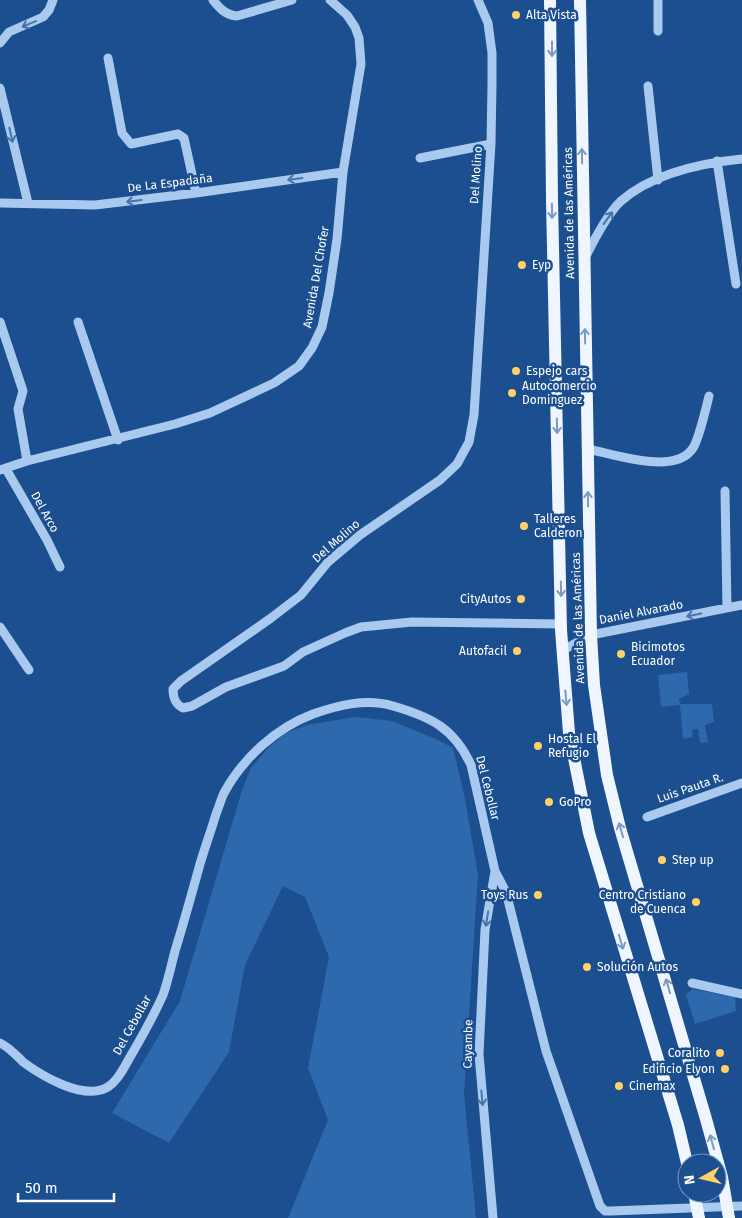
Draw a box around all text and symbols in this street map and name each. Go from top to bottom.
place label: Alta Vista [526,8,577,22]
marker: Alta Vista [510,9,522,21]
one-way arrow [22,19,37,29]
one-way arrow [547,40,557,56]
one-way arrow [7,127,16,143]
street label: Del Molino [467,145,485,205]
street label: Avenida de las Américas [561,147,577,279]
one-way arrow [577,148,587,164]
street label: De La Espadaña [127,171,213,195]
one-way arrow [287,174,303,184]
one-way arrow [126,196,142,206]
one-way arrow [547,202,557,219]
one-way arrow [603,212,613,226]
street label: Avenida Del Chofer [300,225,332,329]
place label: Eyp [532,258,551,272]
marker: Eyp [516,259,528,271]
one-way arrow [580,328,590,344]
place label: Espejo cars [526,364,588,378]
marker: Espejo cars [510,365,522,377]
place label: Autocomercio Dominguez [522,379,597,407]
marker: Autocomercio Dominguez [506,387,518,399]
one-way arrow [552,418,562,434]
street label: Del Arco [28,489,62,535]
one-way arrow [584,491,593,507]
place label: Talleres Calderon [534,512,583,540]
street label: Del Molino [309,517,363,565]
marker: Talleres Calderon [518,520,530,532]
street label: Avenida de las Américas [569,552,587,684]
one-way arrow [556,580,565,596]
place label: CityAutos [460,592,511,606]
marker: CityAutos [515,593,527,605]
street label: Daniel Alvarado [598,597,684,627]
one-way arrow [687,611,703,620]
place label: Bicimotos Ecuador [631,640,685,668]
place label: Autofacil [459,644,507,658]
marker: Autofacil [511,645,523,657]
marker: Bicimotos Ecuador [615,648,627,660]
one-way arrow [561,690,571,706]
place label: Hostal El Refugio [548,732,596,760]
marker: Hostal El Refugio [532,740,544,752]
street label: Del Cebollar [473,754,503,822]
street label: Luis Pauta R. [655,770,725,806]
place label: GoPro [559,795,592,809]
marker: GoPro [543,796,555,808]
one-way arrow [616,823,626,839]
place label: Step up [672,853,714,867]
marker: Step up [656,854,668,866]
place label: Toys Rus [481,888,528,902]
place label: Centro Cristiano de Cuenca [599,888,686,916]
marker: Toys Rus [532,889,544,901]
marker: Centro Cristiano de Cuenca [690,896,702,908]
one-way arrow [482,910,492,926]
one-way arrow [617,933,627,949]
place label: Solución Autos [597,960,678,974]
marker: Solución Autos [581,961,593,973]
one-way arrow [662,979,672,995]
street label: Del Cebollar [110,992,154,1057]
street label: Cayambe [461,1019,475,1069]
place label: Coralito [668,1046,710,1060]
marker: Coralito [714,1047,726,1059]
place label: Edificio Elyon [642,1062,715,1076]
marker: Edificio Elyon [719,1063,731,1075]
place label: Cinemax [629,1079,675,1093]
marker: Cinemax [613,1080,625,1092]
one-way arrow [477,1090,487,1106]
one-way arrow [707,1135,717,1151]
north arrow [677,1153,727,1203]
scale bar [18,1170,114,1202]
text: N [681,1174,699,1186]
text: 50 m [25,1179,58,1197]

